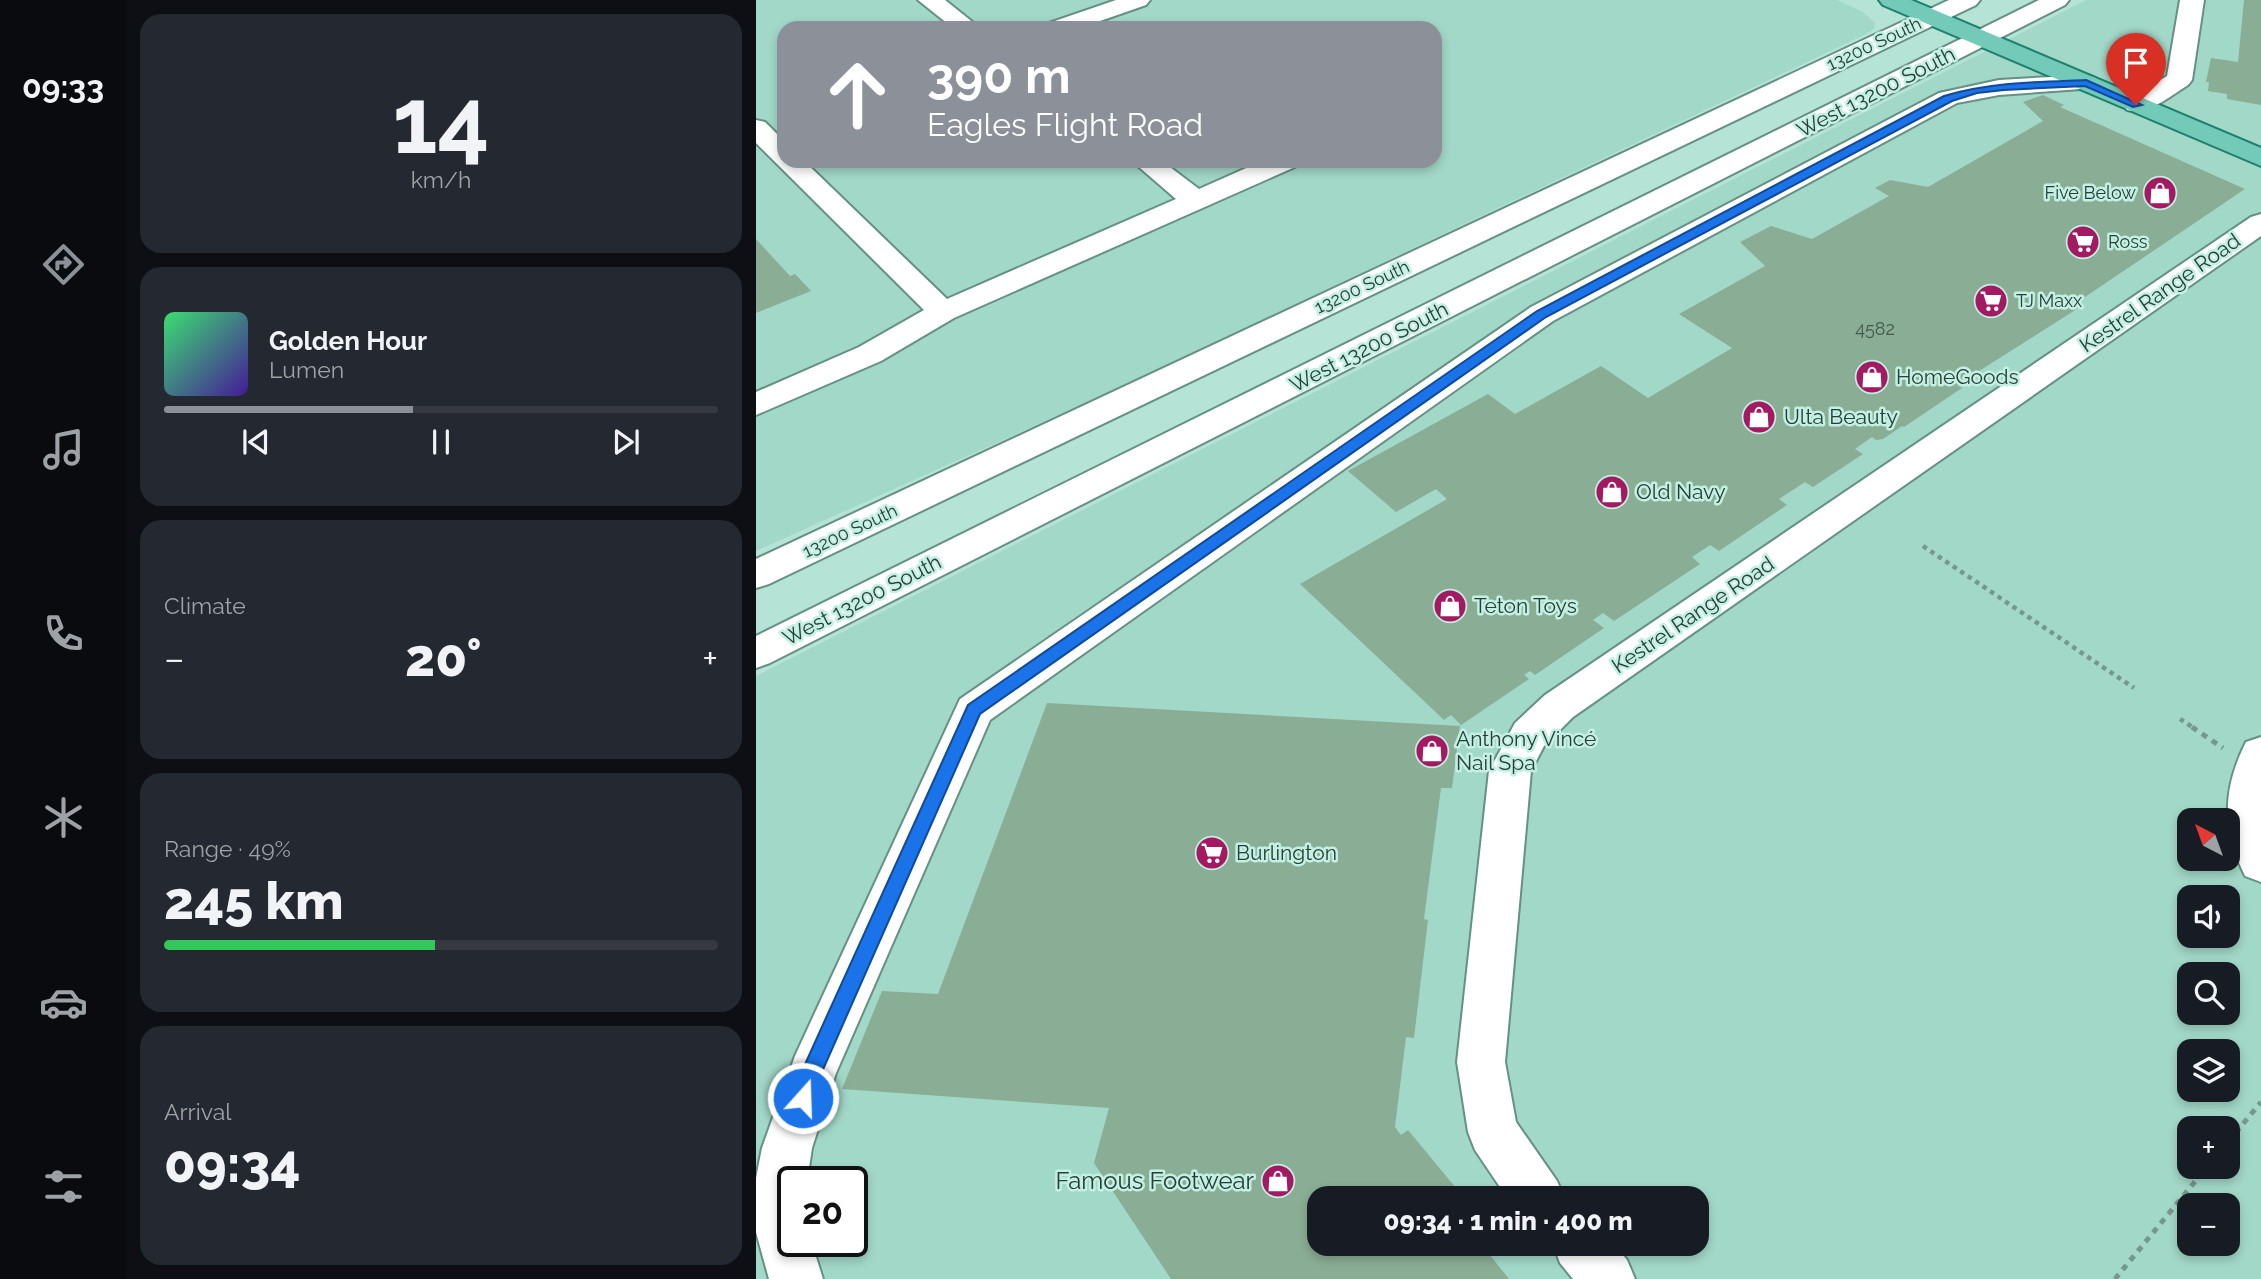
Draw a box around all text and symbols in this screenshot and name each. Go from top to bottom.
street label: 13200 South [1823,12,1925,75]
pin [2106,33,2166,105]
street label: West 13200 South [1792,41,1959,142]
icon: arrive [2117,44,2155,82]
text: 390 m [927,47,1071,104]
icon: ahead [812,49,903,140]
text: 14 [393,67,489,174]
text: 09:33 [22,68,104,105]
text: Eagles Flight Road [927,106,1203,143]
text: km/h [411,166,471,193]
shop icon: Five Below [2141,174,2179,212]
place label: Five Below [2045,182,2136,203]
supermarket icon: Ross [2064,223,2102,261]
street label: Kestrel Range Road [2075,228,2245,357]
place label: Ross [2108,231,2148,252]
icon: directions [39,240,88,289]
street label: 13200 South [1311,255,1413,318]
supermarket icon: TJ Maxx [1972,282,2010,320]
place label: TJ Maxx [2016,290,2082,311]
street label: West 13200 South [1285,296,1452,397]
house number: 4582 [1855,318,1895,339]
text: Golden Hour [269,326,427,356]
text: Lumen [269,356,344,383]
shop icon: HomeGoods [1853,358,1891,396]
place label: HomeGoods [1896,364,2019,389]
shop icon: Ulta Beauty [1740,398,1778,436]
place label: Ulta Beauty [1784,404,1898,429]
icon: previous [237,423,275,461]
icon: pause [422,423,460,461]
icon: next [607,423,645,461]
icon: music [39,425,88,474]
shop icon: Old Navy [1593,473,1631,511]
place label: Old Navy [1636,479,1726,504]
street label: 13200 South [799,499,901,562]
street label: West 13200 South [778,549,945,650]
street label: Kestrel Range Road [1607,551,1779,678]
shop icon: Teton Toys [1431,587,1469,625]
text: Climate [164,592,246,619]
place label: Teton Toys [1474,593,1577,618]
icon: phone [39,609,88,658]
text: 20° [405,627,482,688]
text: − [164,636,184,681]
text: + [702,636,718,681]
place label: Anthony Vincé Nail Spa [1456,726,1596,775]
shop icon: Anthony Vincé Nail Spa [1413,732,1451,770]
icon: climate [39,793,88,842]
north arrow [2177,808,2240,872]
map controls [2177,808,2240,1256]
supermarket icon: Burlington [1193,834,1231,872]
text: Range · 49% [164,835,291,862]
place label: Burlington [1236,840,1337,865]
text: 245 km [164,870,344,931]
button: sound [2177,885,2240,948]
button: search [2177,962,2240,1025]
icon: car [39,978,88,1027]
button: layers [2177,1039,2240,1102]
position arrow [766,1061,840,1135]
text: Arrival [164,1098,231,1125]
button: + [2177,1116,2240,1179]
text: 09:34 [164,1133,300,1194]
icon: filters [39,1162,88,1211]
shop icon: Famous Footwear [1259,1162,1297,1200]
speed limit sign: 20 [777,1166,868,1257]
place label: Famous Footwear [1056,1166,1255,1195]
button: − [2177,1193,2240,1256]
text: 09:34 · 1 min · 400 m [1384,1206,1632,1236]

